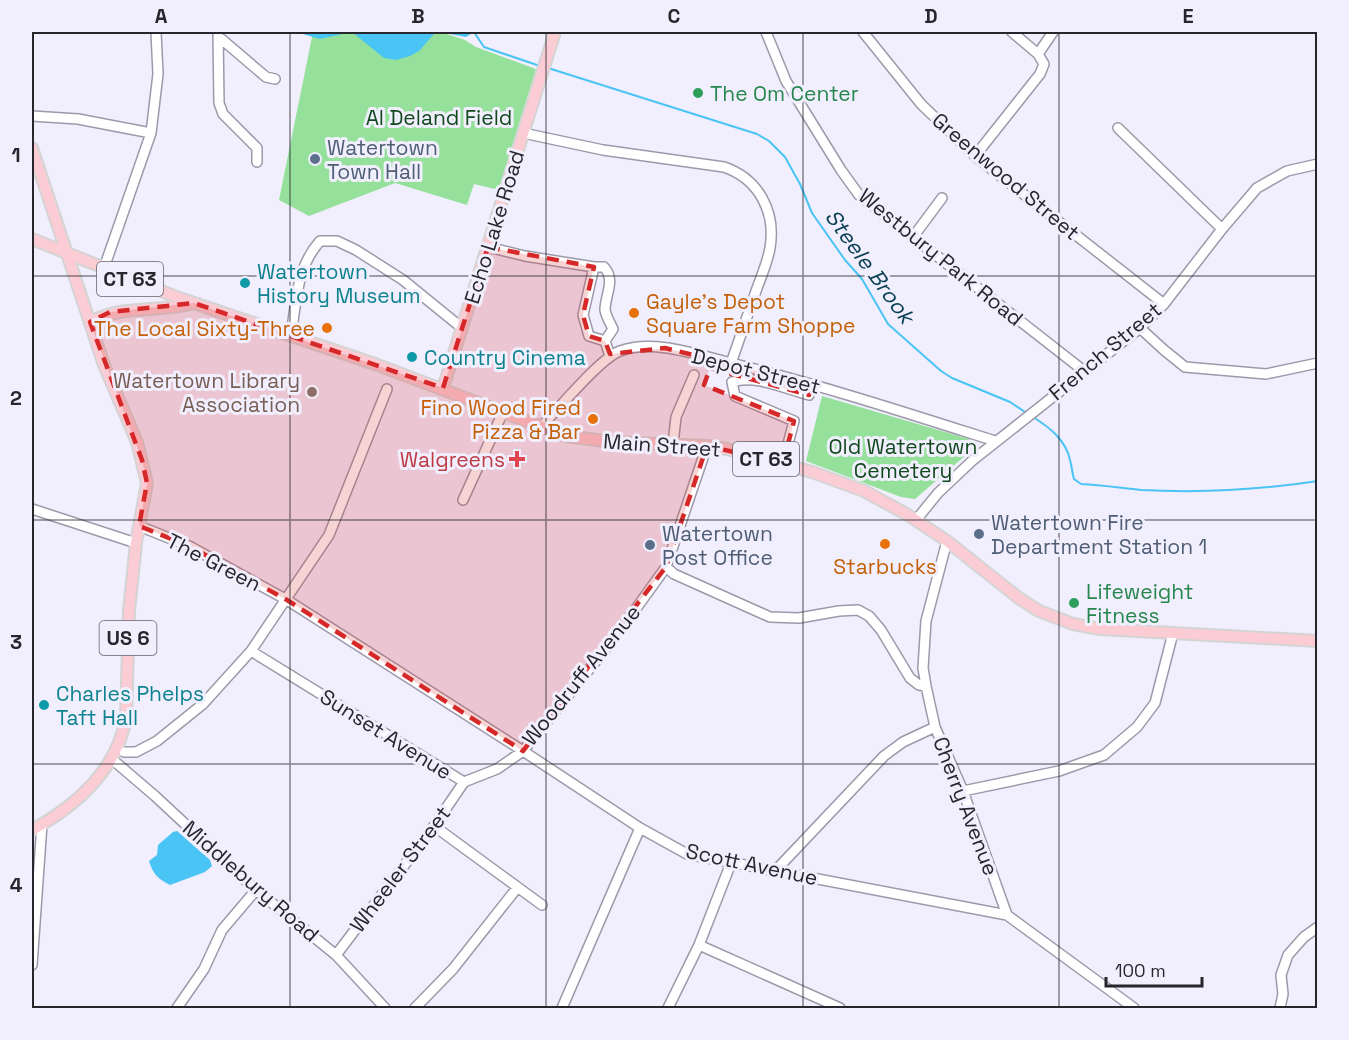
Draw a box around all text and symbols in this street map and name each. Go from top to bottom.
text: A [155,3,168,29]
text: B [411,3,425,29]
text: C [668,3,681,29]
text: D [924,3,938,29]
text: E [1182,3,1194,29]
place label: The Om Center [710,80,859,107]
marker: The Om Center [691,86,705,100]
park label: Al Deland Field [366,104,512,131]
street label: Greenwood Street [927,106,1085,246]
place label: Watertown Town Hall [327,134,438,185]
text: 1 [11,142,21,168]
street label: Echo Lake Road [458,147,530,307]
marker: Watertown Town Hall [308,152,322,166]
street label: Westbury Park Road [853,182,1029,332]
water label: Steele Brook [819,203,922,331]
place label: Watertown History Museum [257,258,421,309]
road number: CT 63 [97,262,163,296]
marker: Watertown History Museum [238,276,252,290]
place label: Gayle's Depot Square Farm Shoppe [646,288,856,339]
street label: French Street [1043,296,1167,406]
marker: Gayle's Depot Square Farm Shoppe [627,306,641,320]
place label: The Local Sixty-Three [94,315,315,342]
marker: The Local Sixty-Three [320,321,334,335]
street label: Depot Street [689,342,823,400]
place label: Country Cinema [424,344,586,371]
marker: Country Cinema [405,350,419,364]
place label: Watertown Library Association [113,367,300,418]
text: 2 [10,385,22,411]
marker: Watertown Library Association [305,385,319,399]
place label: Fino Wood Fired Pizza & Bar [420,394,581,445]
marker: Fino Wood Fired Pizza & Bar [586,412,600,426]
street label: Main Street [602,427,722,463]
park label: Old Watertown Cemetery [829,433,977,484]
road number: CT 63 [733,442,799,476]
place label: Walgreens [400,446,505,473]
marker: Walgreens [510,452,524,466]
place label: Watertown Fire Department Station 1 [991,509,1207,560]
place label: Watertown Post Office [662,520,773,571]
street label: The Green [162,527,266,597]
marker: Watertown Fire Department Station 1 [972,527,986,541]
marker: Starbucks [878,537,892,551]
marker: Watertown Post Office [643,538,657,552]
place label: Starbucks [833,553,937,580]
place label: Lifeweight Fitness [1086,578,1194,629]
marker: Lifeweight Fitness [1067,596,1081,610]
street label: Woodruff Avenue [516,599,646,751]
road number: US 6 [100,621,156,655]
text: 3 [10,629,22,655]
place label: Charles Phelps Taft Hall [56,680,204,731]
street label: Sunset Avenue [315,683,457,785]
marker: Charles Phelps Taft Hall [37,698,51,712]
street label: Cherry Avenue [927,733,1005,879]
street label: Wheeler Street [344,801,456,937]
street label: Middlebury Road [177,814,325,948]
street label: Scott Avenue [684,837,820,891]
text: 4 [10,872,23,898]
scale bar [1106,950,1202,988]
text: 100 m [1115,959,1166,982]

